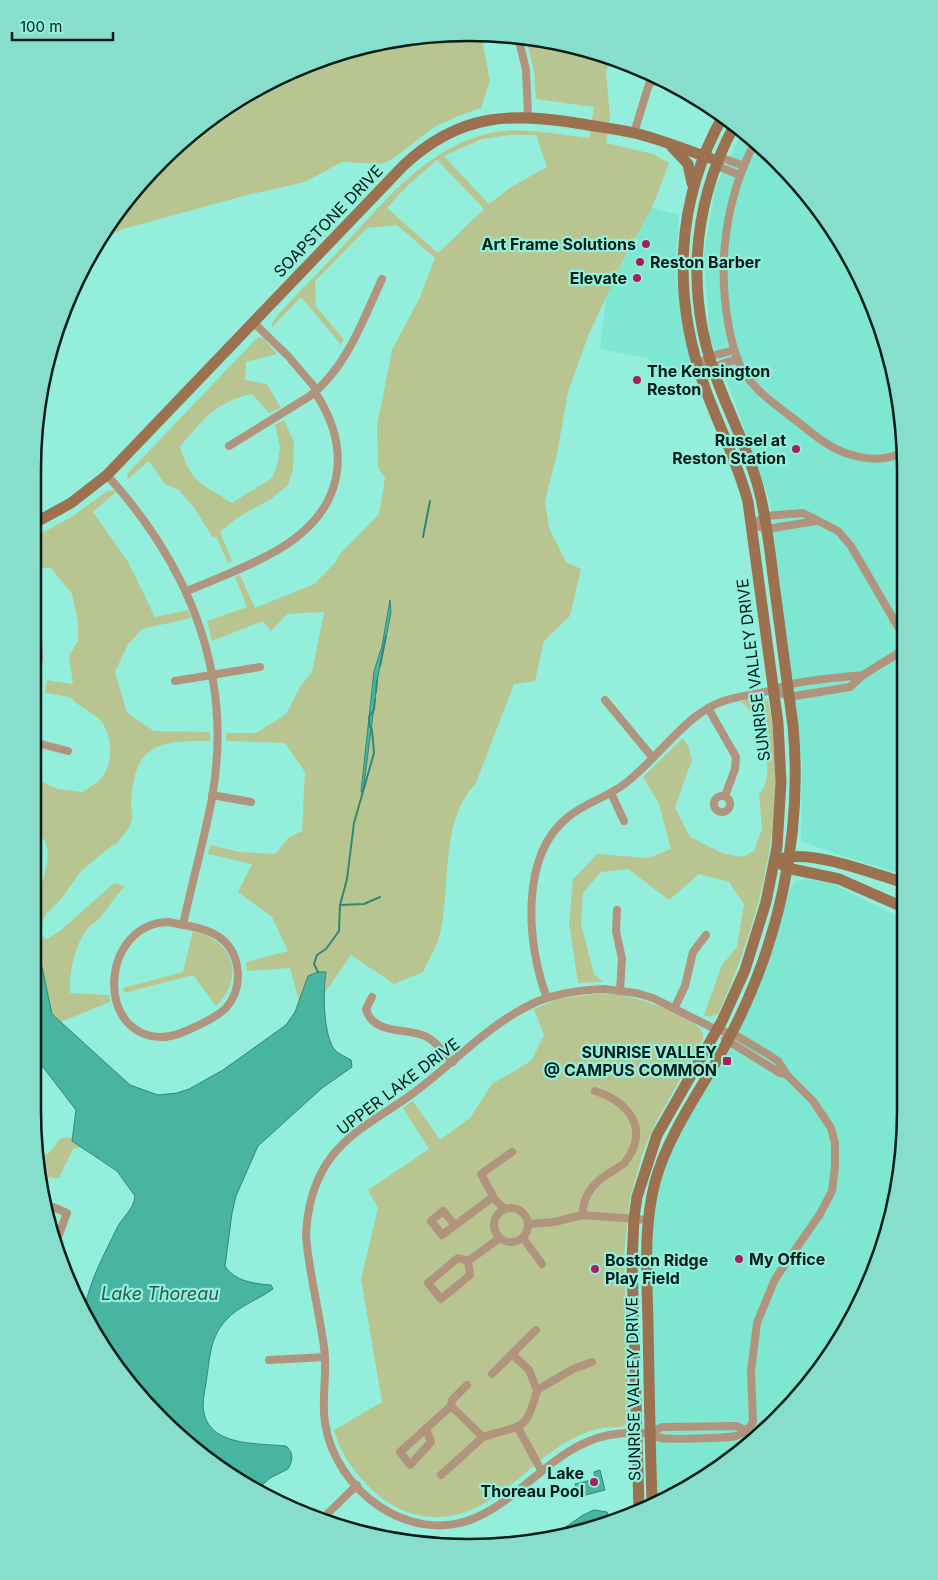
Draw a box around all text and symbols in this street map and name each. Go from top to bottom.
scale bar [12,10,114,42]
text: 100 m [20,17,62,36]
street label: SOAPSTONE DRIVE [269,161,387,281]
place label: Art Frame Solutions [481,234,636,254]
marker: Art Frame Solutions [640,238,652,250]
place label: Reston Barber [650,252,761,272]
marker: Reston Barber [634,256,646,268]
place label: Elevate [570,268,627,288]
marker: Elevate [631,272,643,284]
place label: The Kensington Reston [647,361,770,399]
marker: The Kensington Reston [631,374,643,386]
place label: Russel at Reston Station [672,430,786,468]
marker: Russel at Reston Station [790,443,802,455]
street label: SUNRISE VALLEY DRIVE [732,577,774,763]
street label: UPPER LAKE DRIVE [333,1033,463,1139]
place label: SUNRISE VALLEY @ CAMPUS COMMON [544,1042,717,1080]
marker: SUNRISE VALLEY @ CAMPUS COMMON [721,1055,733,1067]
place label: My Office [749,1249,825,1269]
place label: Boston Ridge Play Field [605,1250,708,1288]
marker: My Office [733,1253,745,1265]
marker: Boston Ridge Play Field [589,1263,601,1275]
water label: Lake Thoreau [101,1283,219,1304]
street label: SUNRISE VALLEY DRIVE [621,1297,645,1481]
place label: Lake Thoreau Pool [481,1463,584,1501]
marker: Lake Thoreau Pool [588,1476,600,1488]

